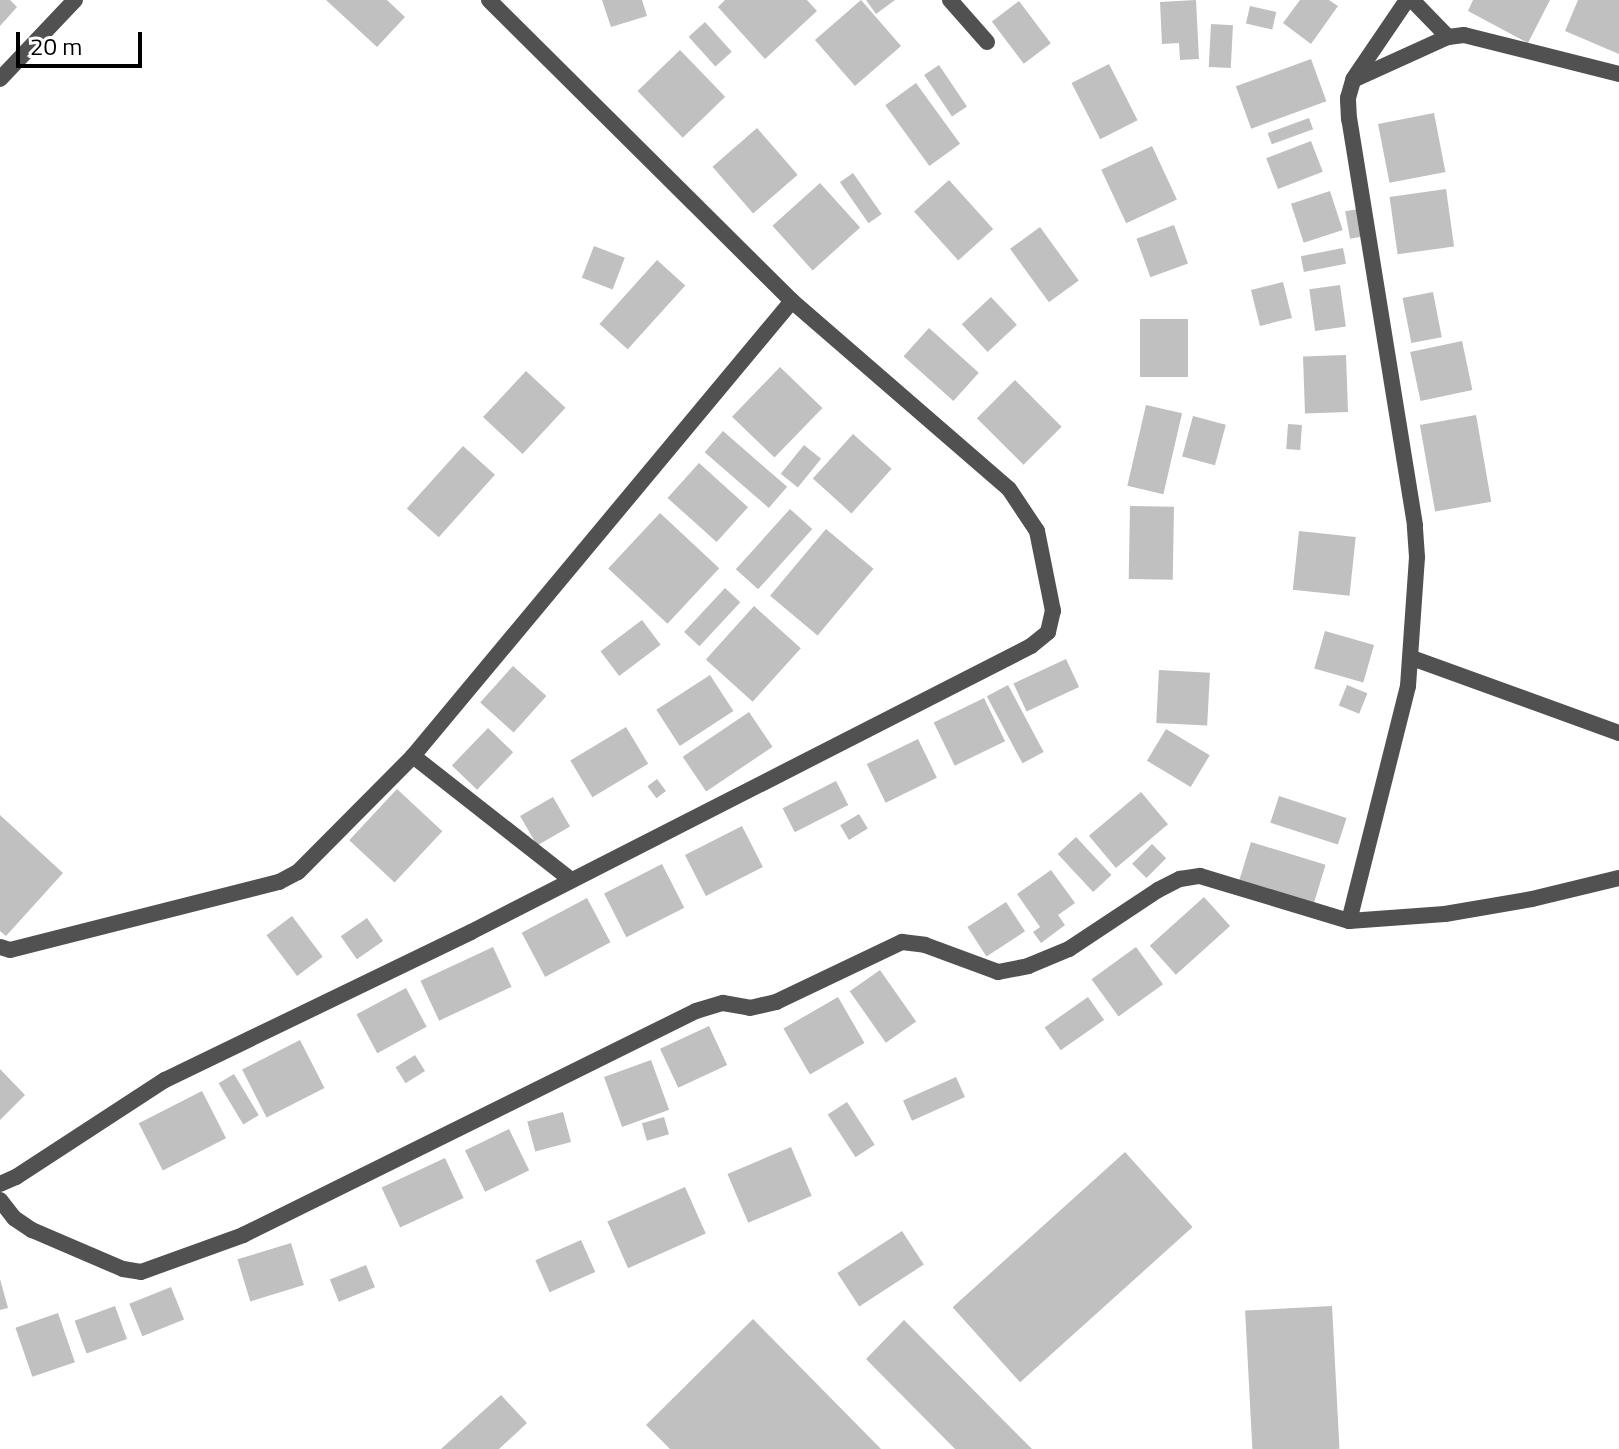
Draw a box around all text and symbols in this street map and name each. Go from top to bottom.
scale bar [20,16,146,66]
text: 20 m [30,28,82,64]

